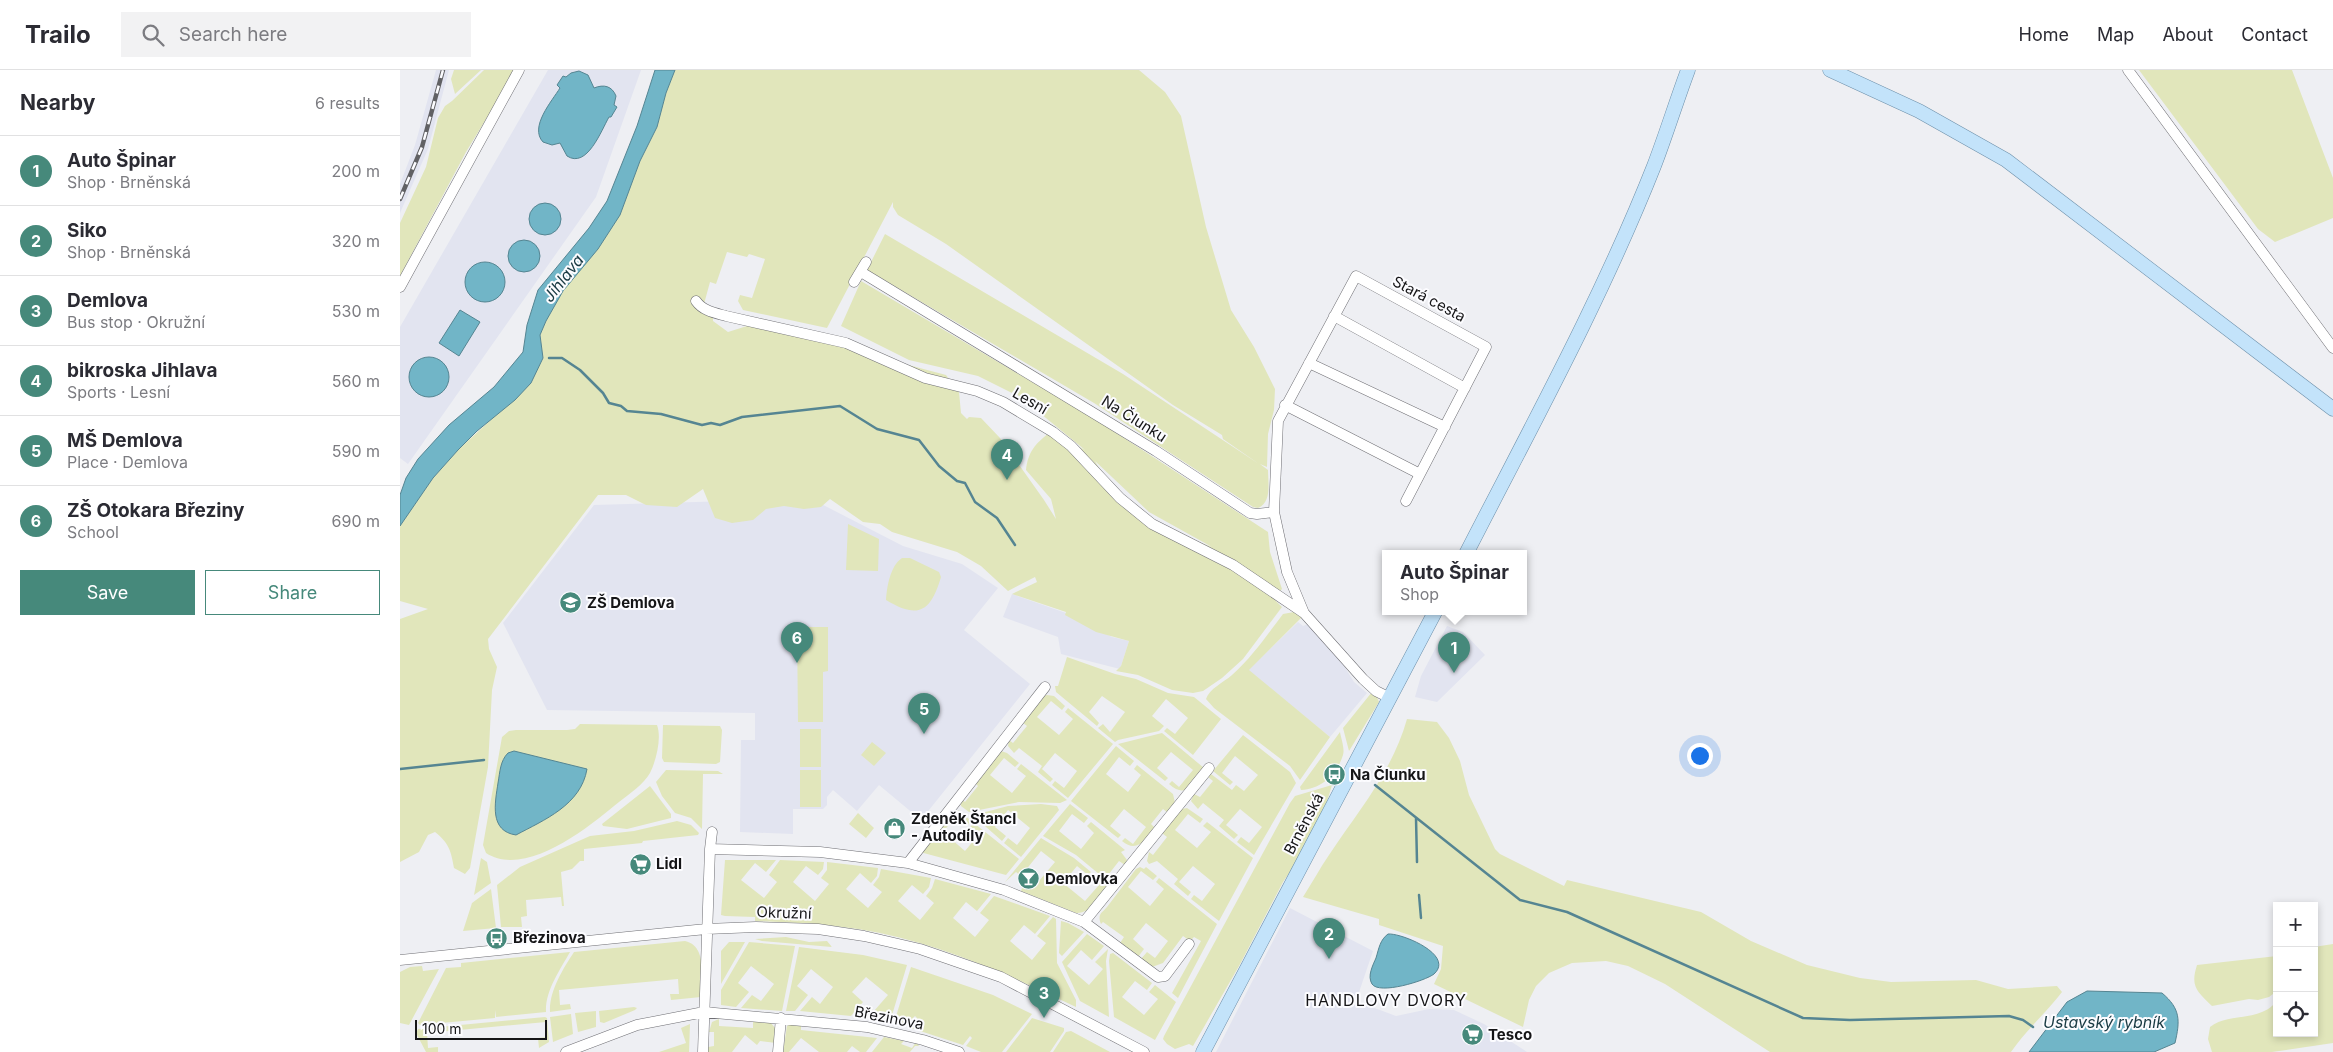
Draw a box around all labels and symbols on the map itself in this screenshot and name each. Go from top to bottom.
water label: Jihlava [538,250,588,306]
street label: Stará cesta [1389,271,1469,326]
street label: Lesní [1009,383,1052,418]
street label: Na Člunku [1098,391,1170,446]
pin: 4 [991,439,1023,480]
school or university icon: ZŠ Demlova [559,591,583,615]
place label: ZŠ Demlova [587,593,674,612]
pin: 6 [781,622,813,663]
pin: 1 [1438,632,1470,673]
pin: 5 [908,693,940,734]
your location [1687,743,1713,769]
bus stop icon: Na Člunku [1322,763,1346,787]
place label: Na Člunku [1350,765,1426,784]
street label: Brněnská [1280,790,1328,858]
place label: Zdeněk Štancl - Autodíly [911,809,1016,845]
shop icon: Zdeněk Štancl - Autodíly [883,816,907,840]
supermarket icon: Lidl [628,852,652,876]
place label: Lidl [656,854,682,873]
bar icon: Demlovka [1017,867,1041,891]
place label: Demlovka [1045,869,1118,888]
street label: Okružní [756,902,812,923]
pin: 2 [1313,918,1345,959]
bus stop icon: Březinova [485,926,509,950]
place label: Březinova [513,928,586,947]
pin: 3 [1028,977,1060,1018]
district label: HANDLOVY DVORY [1305,990,1467,1010]
street label: Březinova [853,1002,925,1034]
water label: Ustavský rybník [2043,1012,2165,1032]
scale bar [415,1017,548,1040]
supermarket icon: Tesco [1460,1023,1484,1047]
place label: Tesco [1488,1025,1532,1044]

